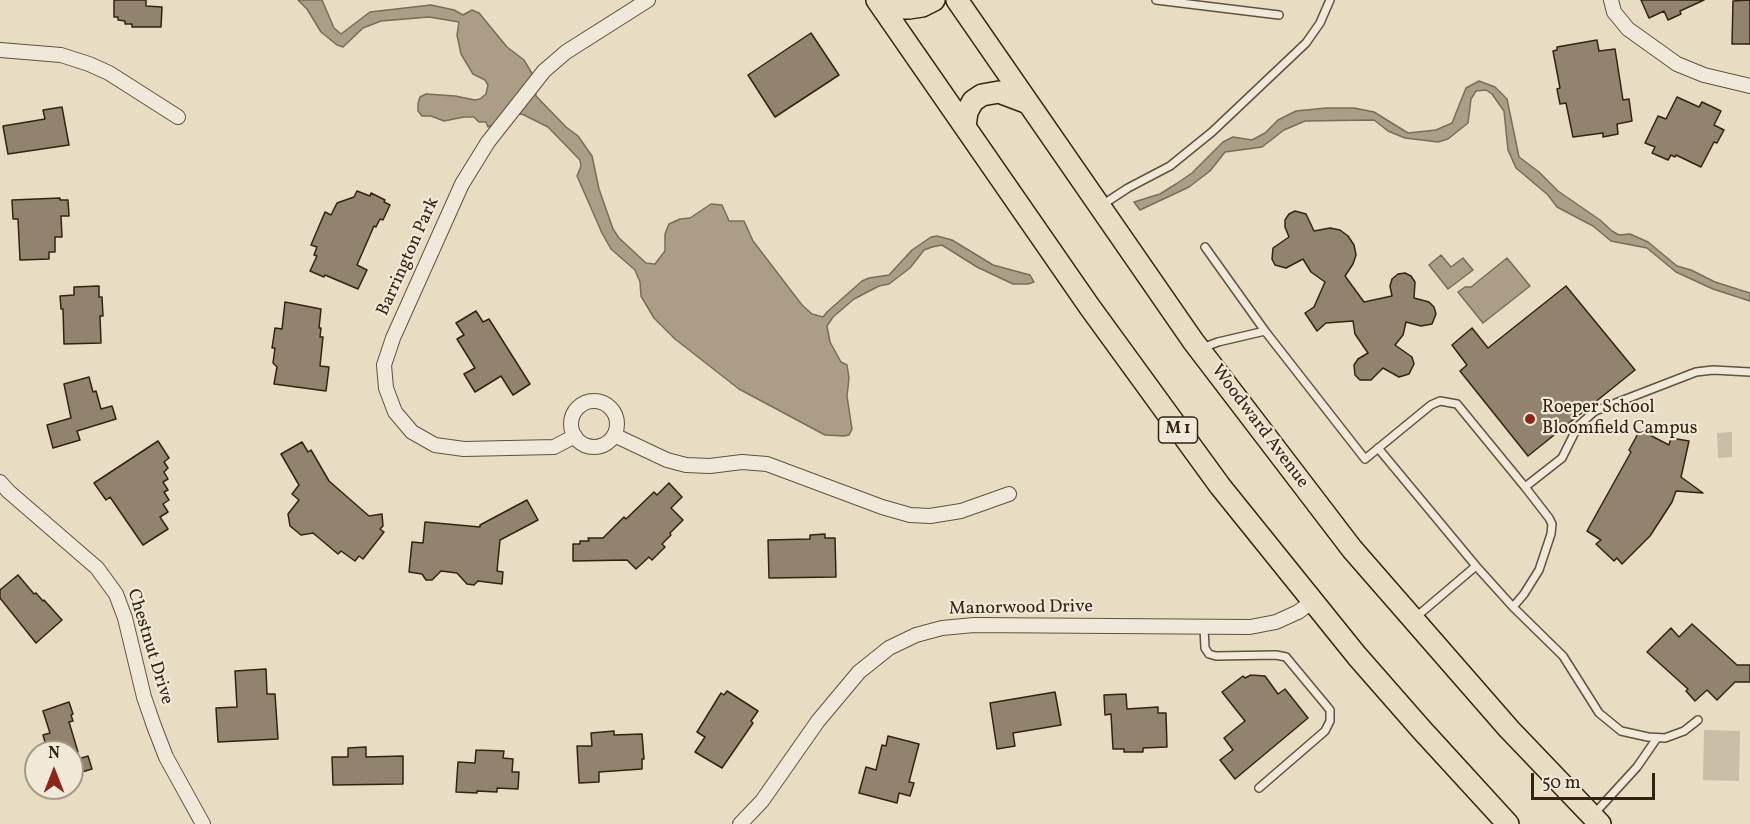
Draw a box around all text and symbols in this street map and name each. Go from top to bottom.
street label: Barrington Park [373,194,445,320]
street label: Woodward Avenue [1206,361,1312,493]
place label: Roeper School Bloomfield Campus [1542,398,1697,440]
marker: Roeper School Bloomfield Campus [1523,412,1537,426]
road number: M 1 [1158,417,1198,443]
street label: Chestnut Drive [121,587,177,707]
street label: Manorwood Drive [949,597,1093,621]
north arrow [24,740,84,800]
text: N [48,743,60,765]
scale bar [1534,761,1658,799]
text: 50 m [1542,771,1581,796]

